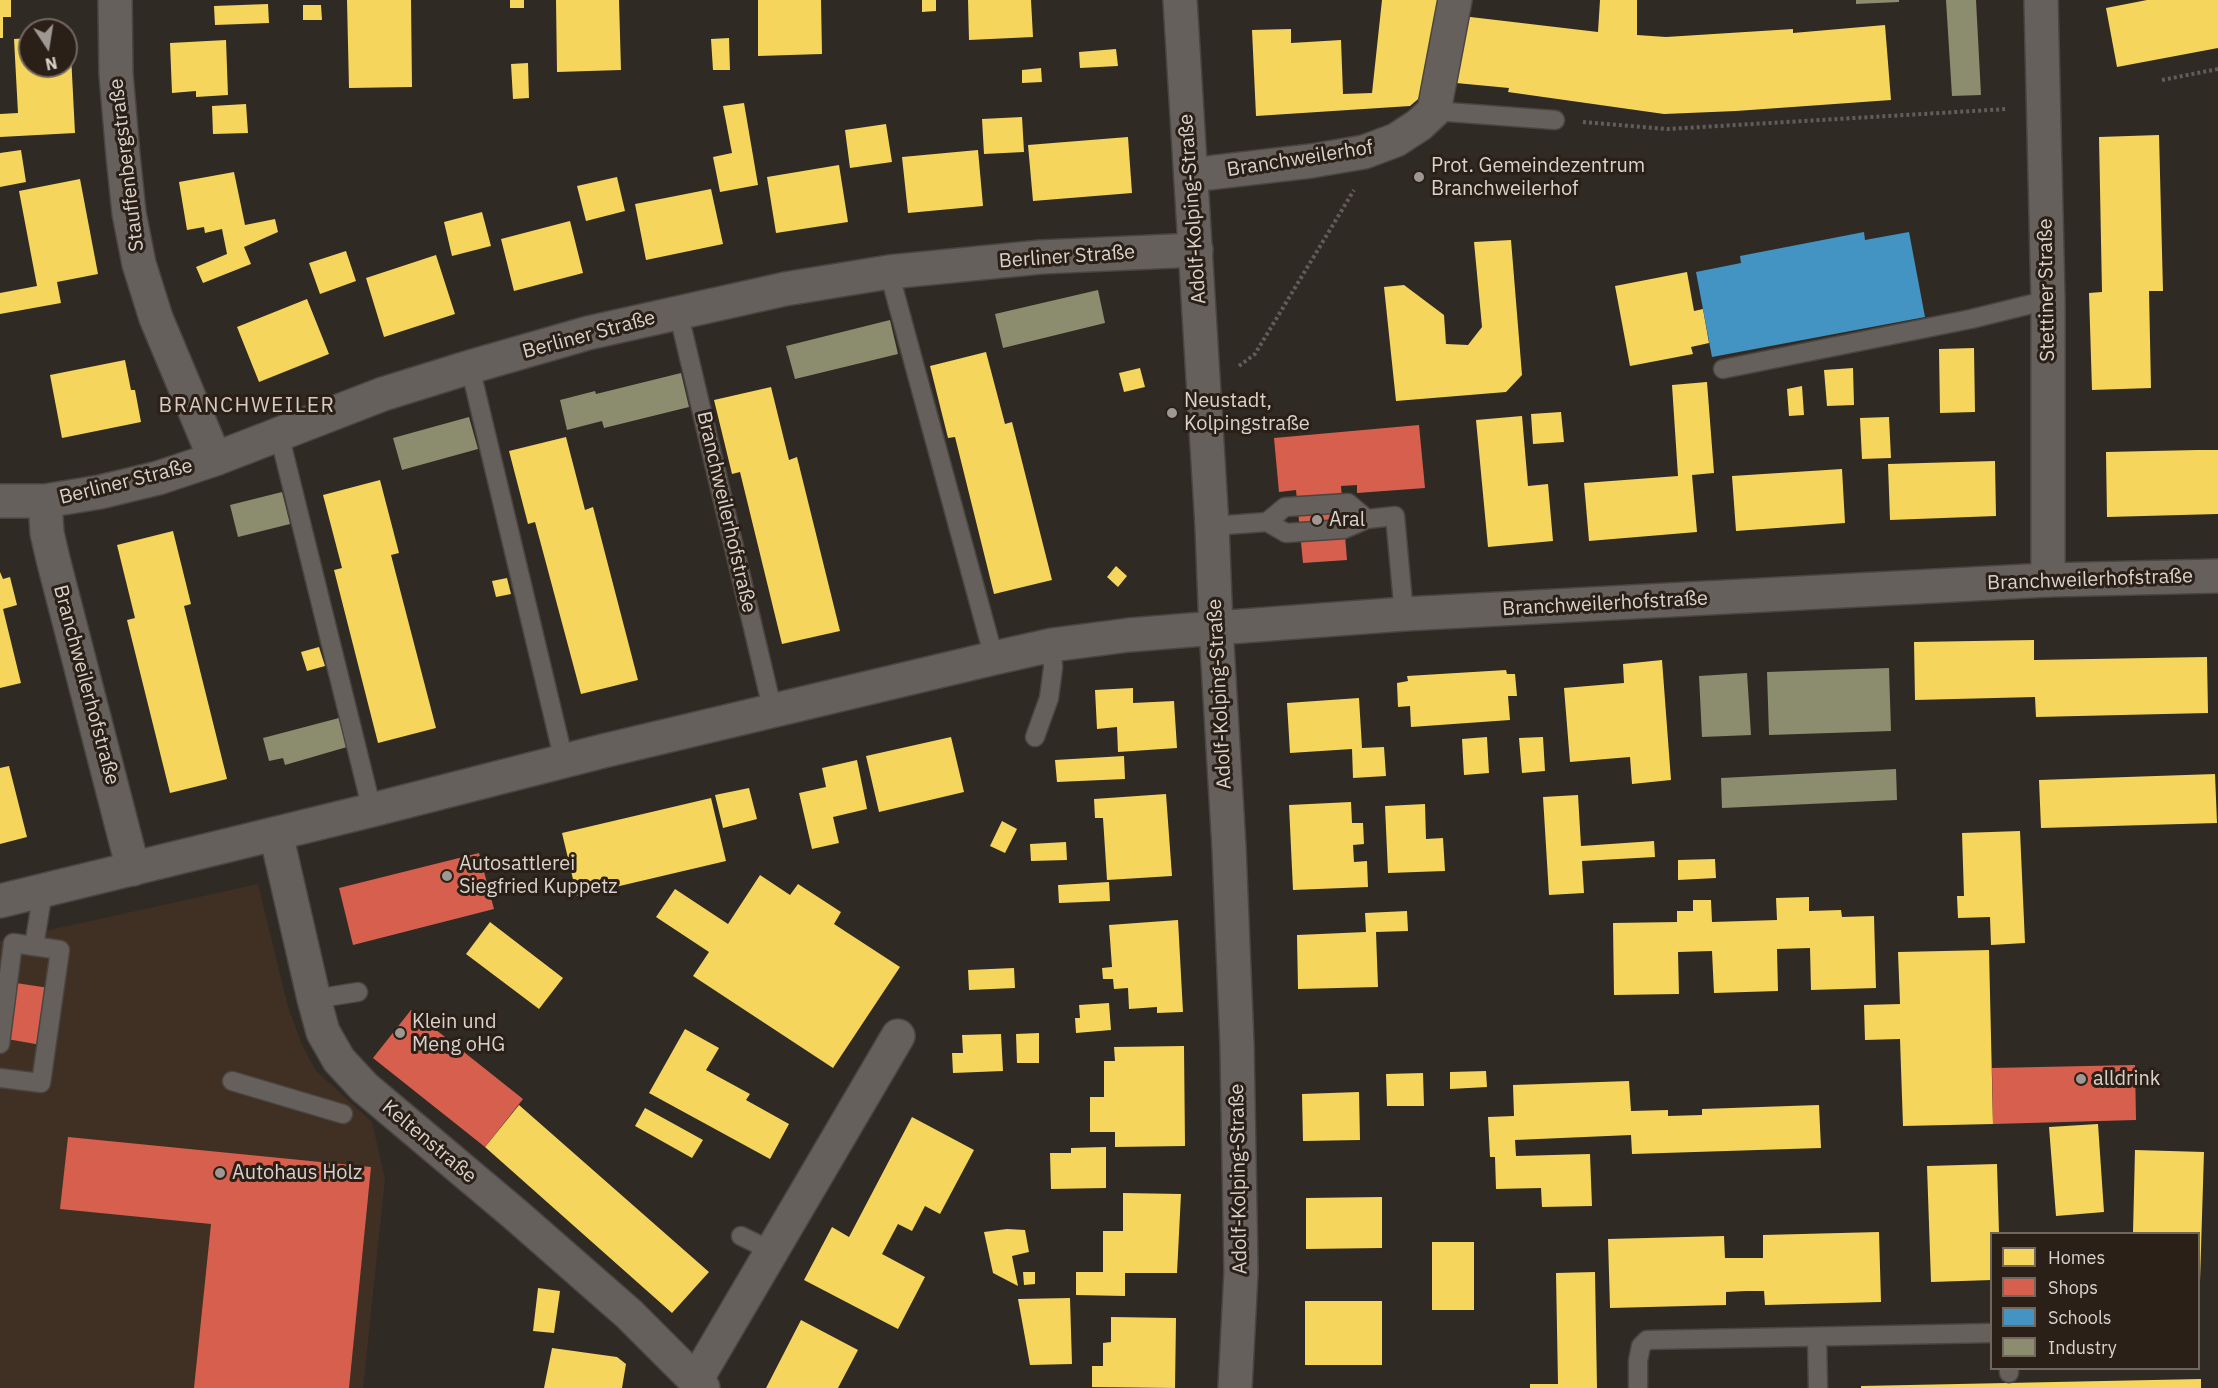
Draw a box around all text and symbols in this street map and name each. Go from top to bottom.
north arrow [18,18,78,78]
text: N [44,53,59,75]
street label: Stauffenbergstraße [104,77,150,253]
street label: Adolf-Kolping-Straße [1174,113,1212,305]
street label: Branchweilerhof [1225,136,1375,182]
place label: Prot. Gemeindezentrum Branchweilerhof [1431,154,1645,201]
marker: Prot. Gemeindezentrum Branchweilerhof [1412,170,1426,184]
street label: Stettiner Straße [2034,218,2060,362]
street label: Berliner Straße [998,240,1136,274]
street label: Berliner Straße [520,306,658,364]
place label: Neustadt, Kolpingstraße [1184,389,1310,436]
district label: BRANCHWEILER [159,393,335,419]
marker: Neustadt, Kolpingstraße [1165,406,1179,420]
street label: Branchweilerhofstraße [691,409,761,615]
street label: Berliner Straße [57,454,195,510]
place label: Aral [1329,508,1365,532]
marker: Aral [1310,513,1324,527]
street label: Branchweilerhofstraße [1987,564,2193,596]
street label: Branchweilerhofstraße [48,582,124,788]
street label: Branchweilerhofstraße [1502,587,1708,621]
street label: Adolf-Kolping-Straße [1203,598,1237,790]
place label: Autosattlerei Siegfried Kuppetz [459,852,618,899]
marker: Autosattlerei Siegfried Kuppetz [440,869,454,883]
place label: Klein und Meng oHG [412,1010,505,1057]
marker: Klein und Meng oHG [393,1026,407,1040]
place label: alldrink [2093,1067,2160,1091]
marker: alldrink [2074,1072,2088,1086]
street label: Adolf-Kolping-Straße [1225,1083,1253,1275]
street label: Keltenstraße [377,1095,481,1189]
place label: Autohaus Holz [232,1161,362,1185]
marker: Autohaus Holz [213,1166,227,1180]
legend [1990,1232,2200,1370]
text: Homes [2048,1246,2105,1269]
text: Shops [2048,1276,2098,1299]
text: Schools [2048,1306,2112,1329]
text: Industry [2048,1336,2117,1359]

